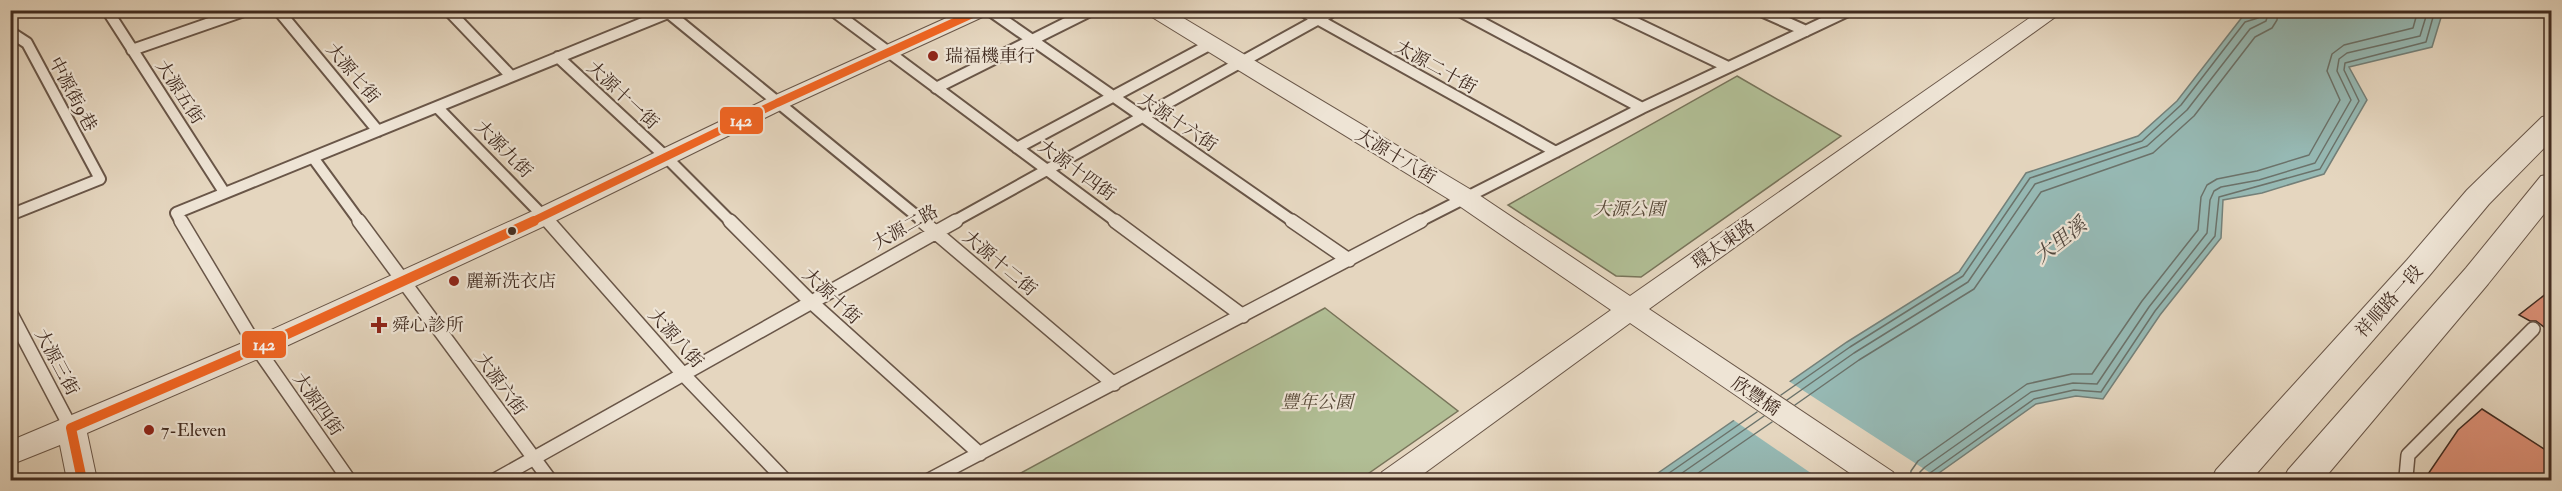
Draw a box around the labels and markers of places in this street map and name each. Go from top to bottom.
place label: 瑞福機車行 [945,45,1035,68]
marker: 瑞福機車行 [926,49,940,63]
unlabelled marker [506,225,518,237]
place label: 麗新洗衣店 [466,270,556,293]
marker: 麗新洗衣店 [447,274,461,288]
place label: 舜心診所 [392,314,464,337]
marker: 舜心診所 [370,316,388,334]
place label: 7-Eleven [161,419,226,442]
marker: 7-Eleven [142,423,156,437]

